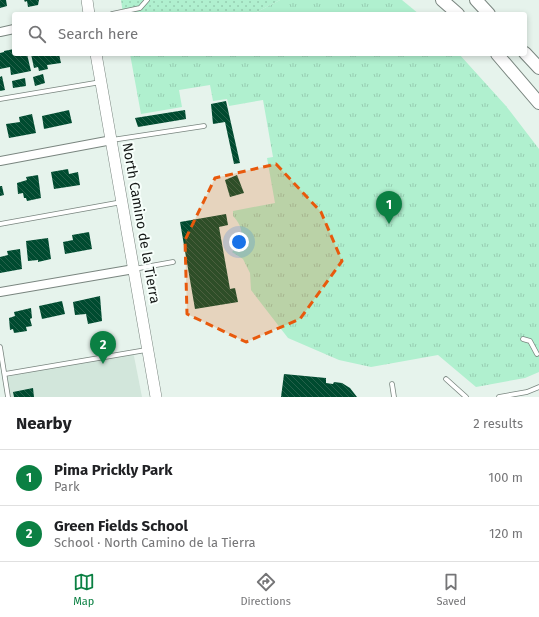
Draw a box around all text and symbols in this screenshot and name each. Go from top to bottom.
search box [12,12,527,56]
icon: search [26,23,48,45]
text: Search here [58,25,138,43]
street label: North Camino de la Tierra [118,141,164,305]
pin: 1 [376,191,402,224]
your location [229,232,249,252]
pin: 2 [90,331,116,364]
text: Nearby [16,413,71,434]
text: 2 results [473,416,523,431]
text: Pima Prickly Park [54,461,172,479]
text: 1 [26,470,32,485]
text: 100 m [488,470,523,485]
text: Park [54,479,80,494]
text: Green Fields School [54,517,188,535]
text: 2 [26,526,32,541]
text: 120 m [489,526,523,541]
text: School · North Camino de la Tierra [54,535,256,550]
tab: Map [73,571,95,608]
tab: Directions [240,571,291,608]
tab: Saved [436,571,466,608]

